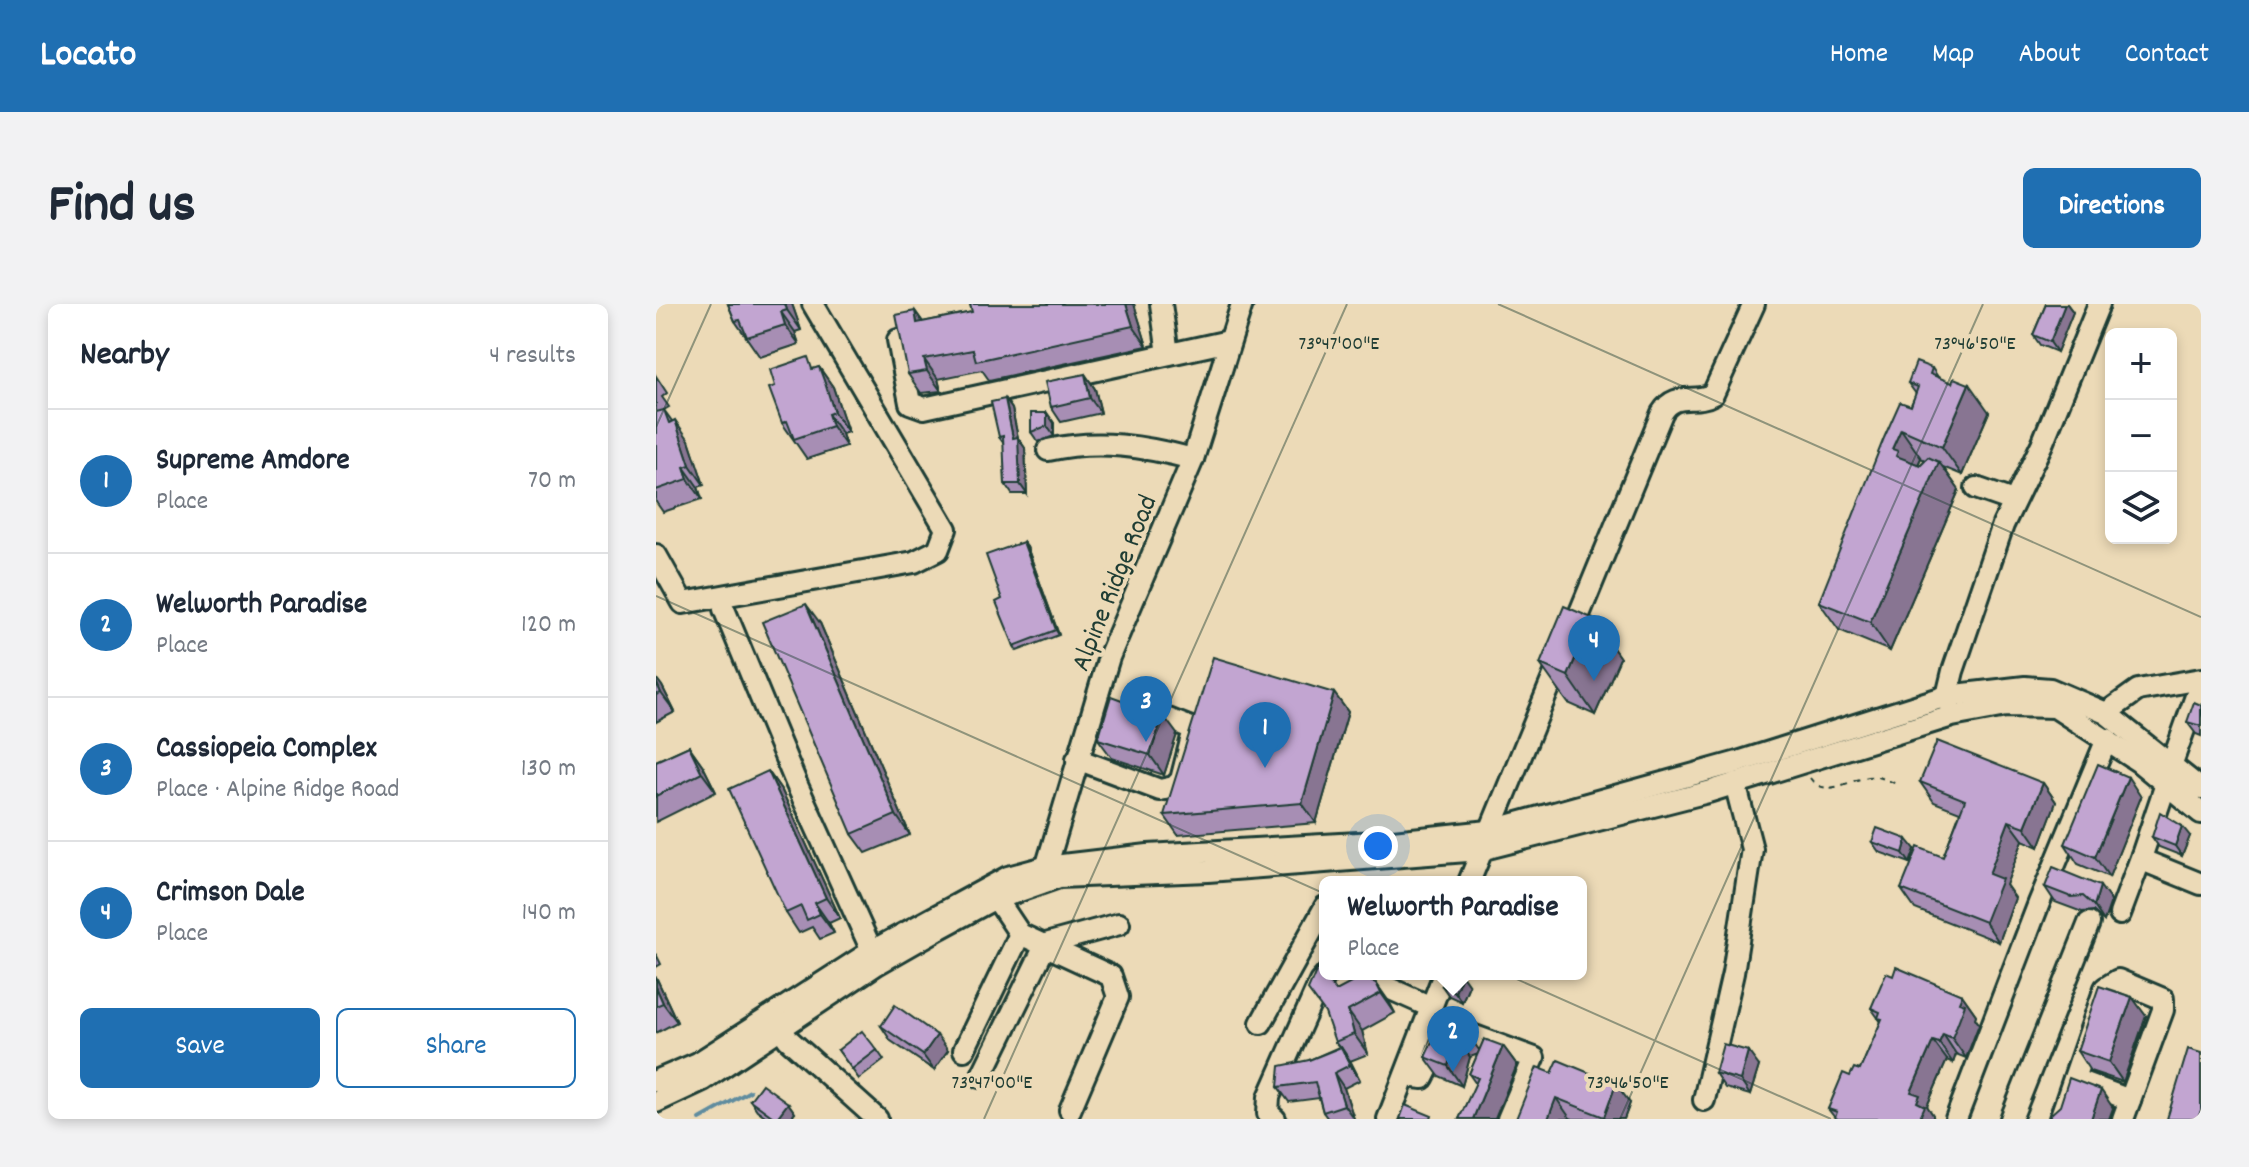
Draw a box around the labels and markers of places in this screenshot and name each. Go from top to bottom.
pin: 4 [1568,615,1620,681]
pin: 3 [1120,676,1172,742]
pin: 1 [1239,702,1291,768]
pin: 2 [1427,1006,1479,1072]

